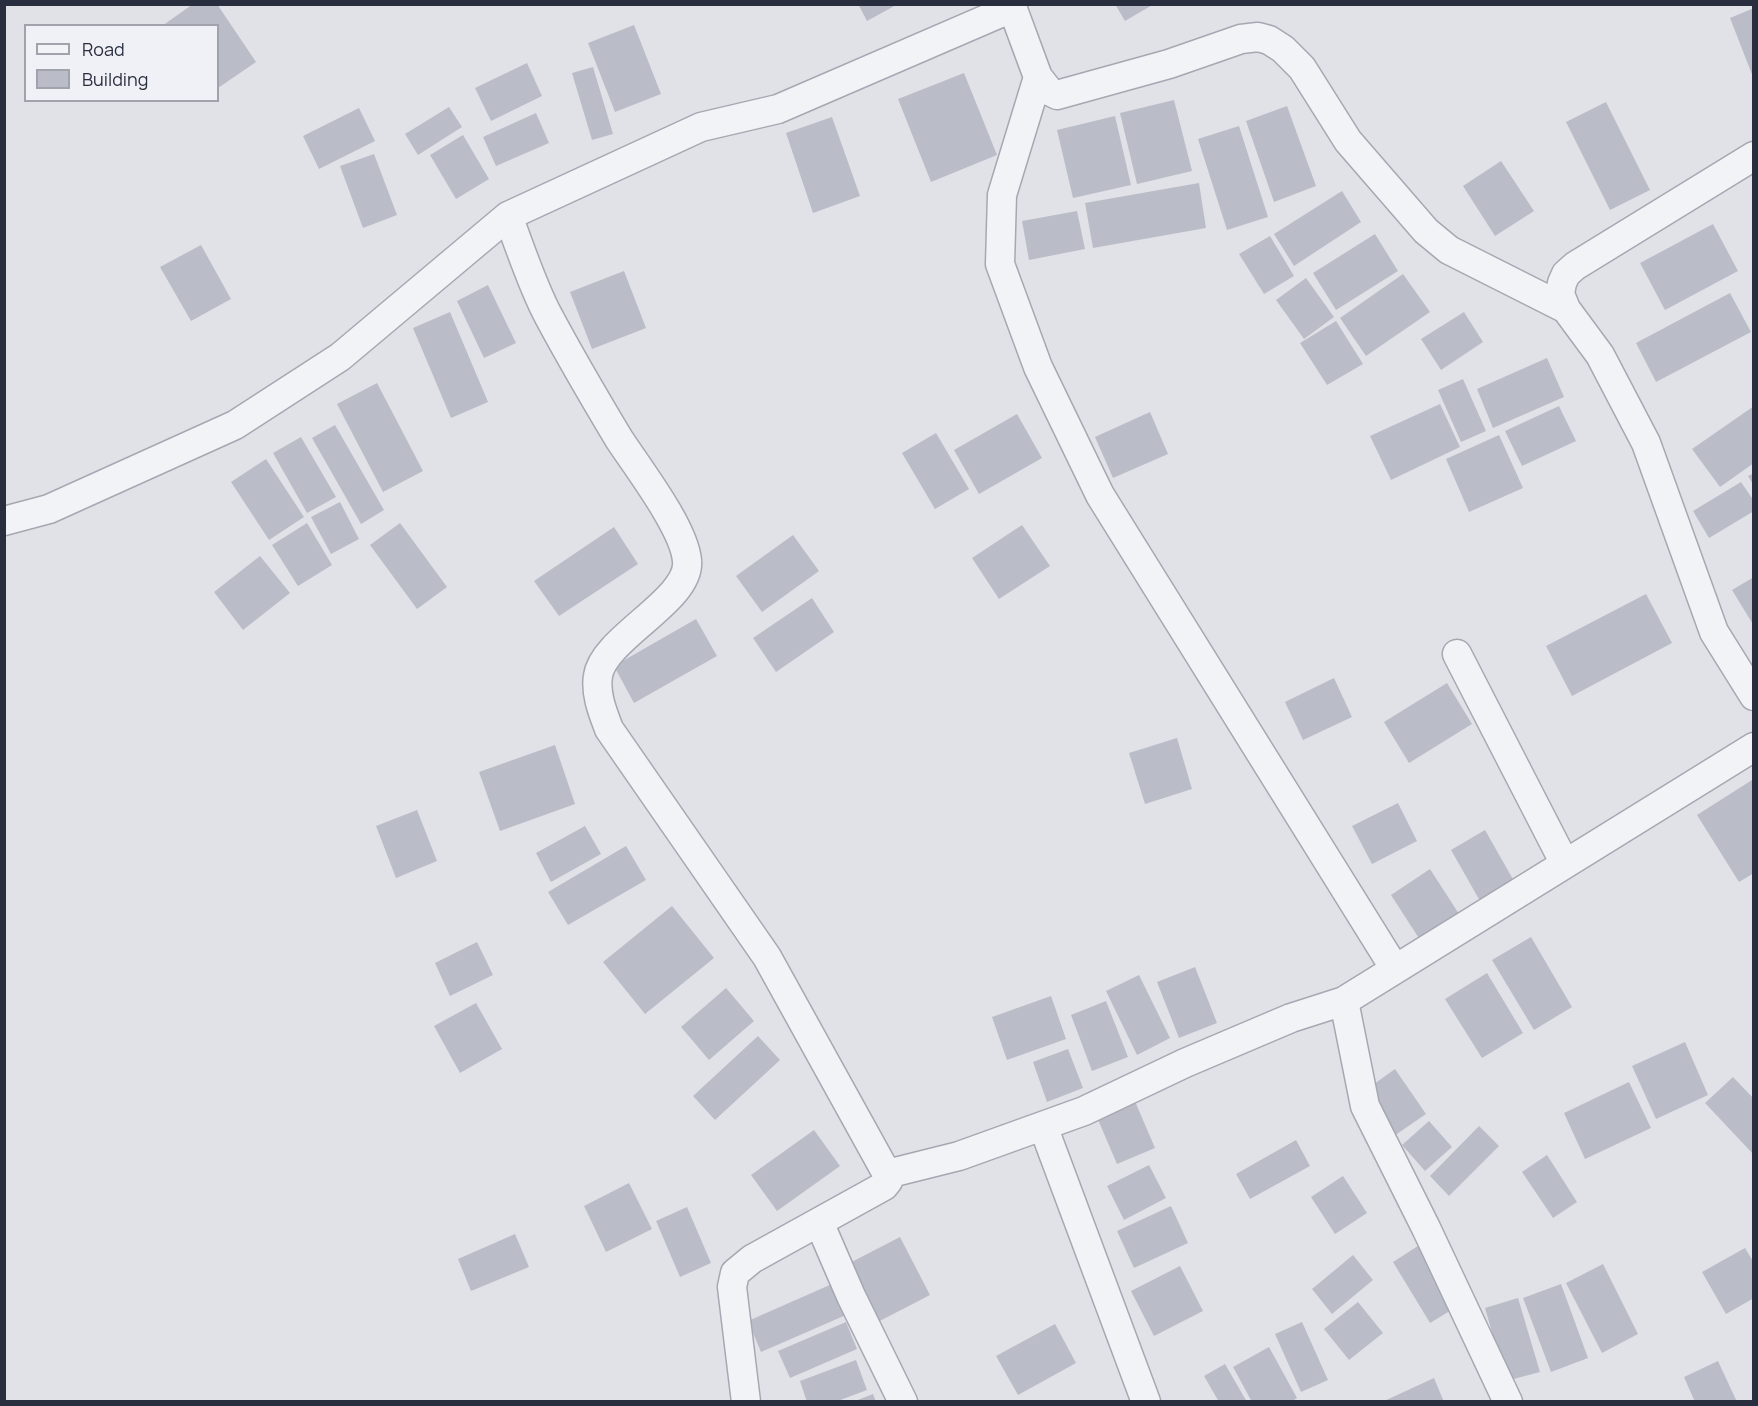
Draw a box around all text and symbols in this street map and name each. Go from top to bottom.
legend [24,24,219,102]
text: Road [82,37,125,61]
text: Building [82,67,148,91]

